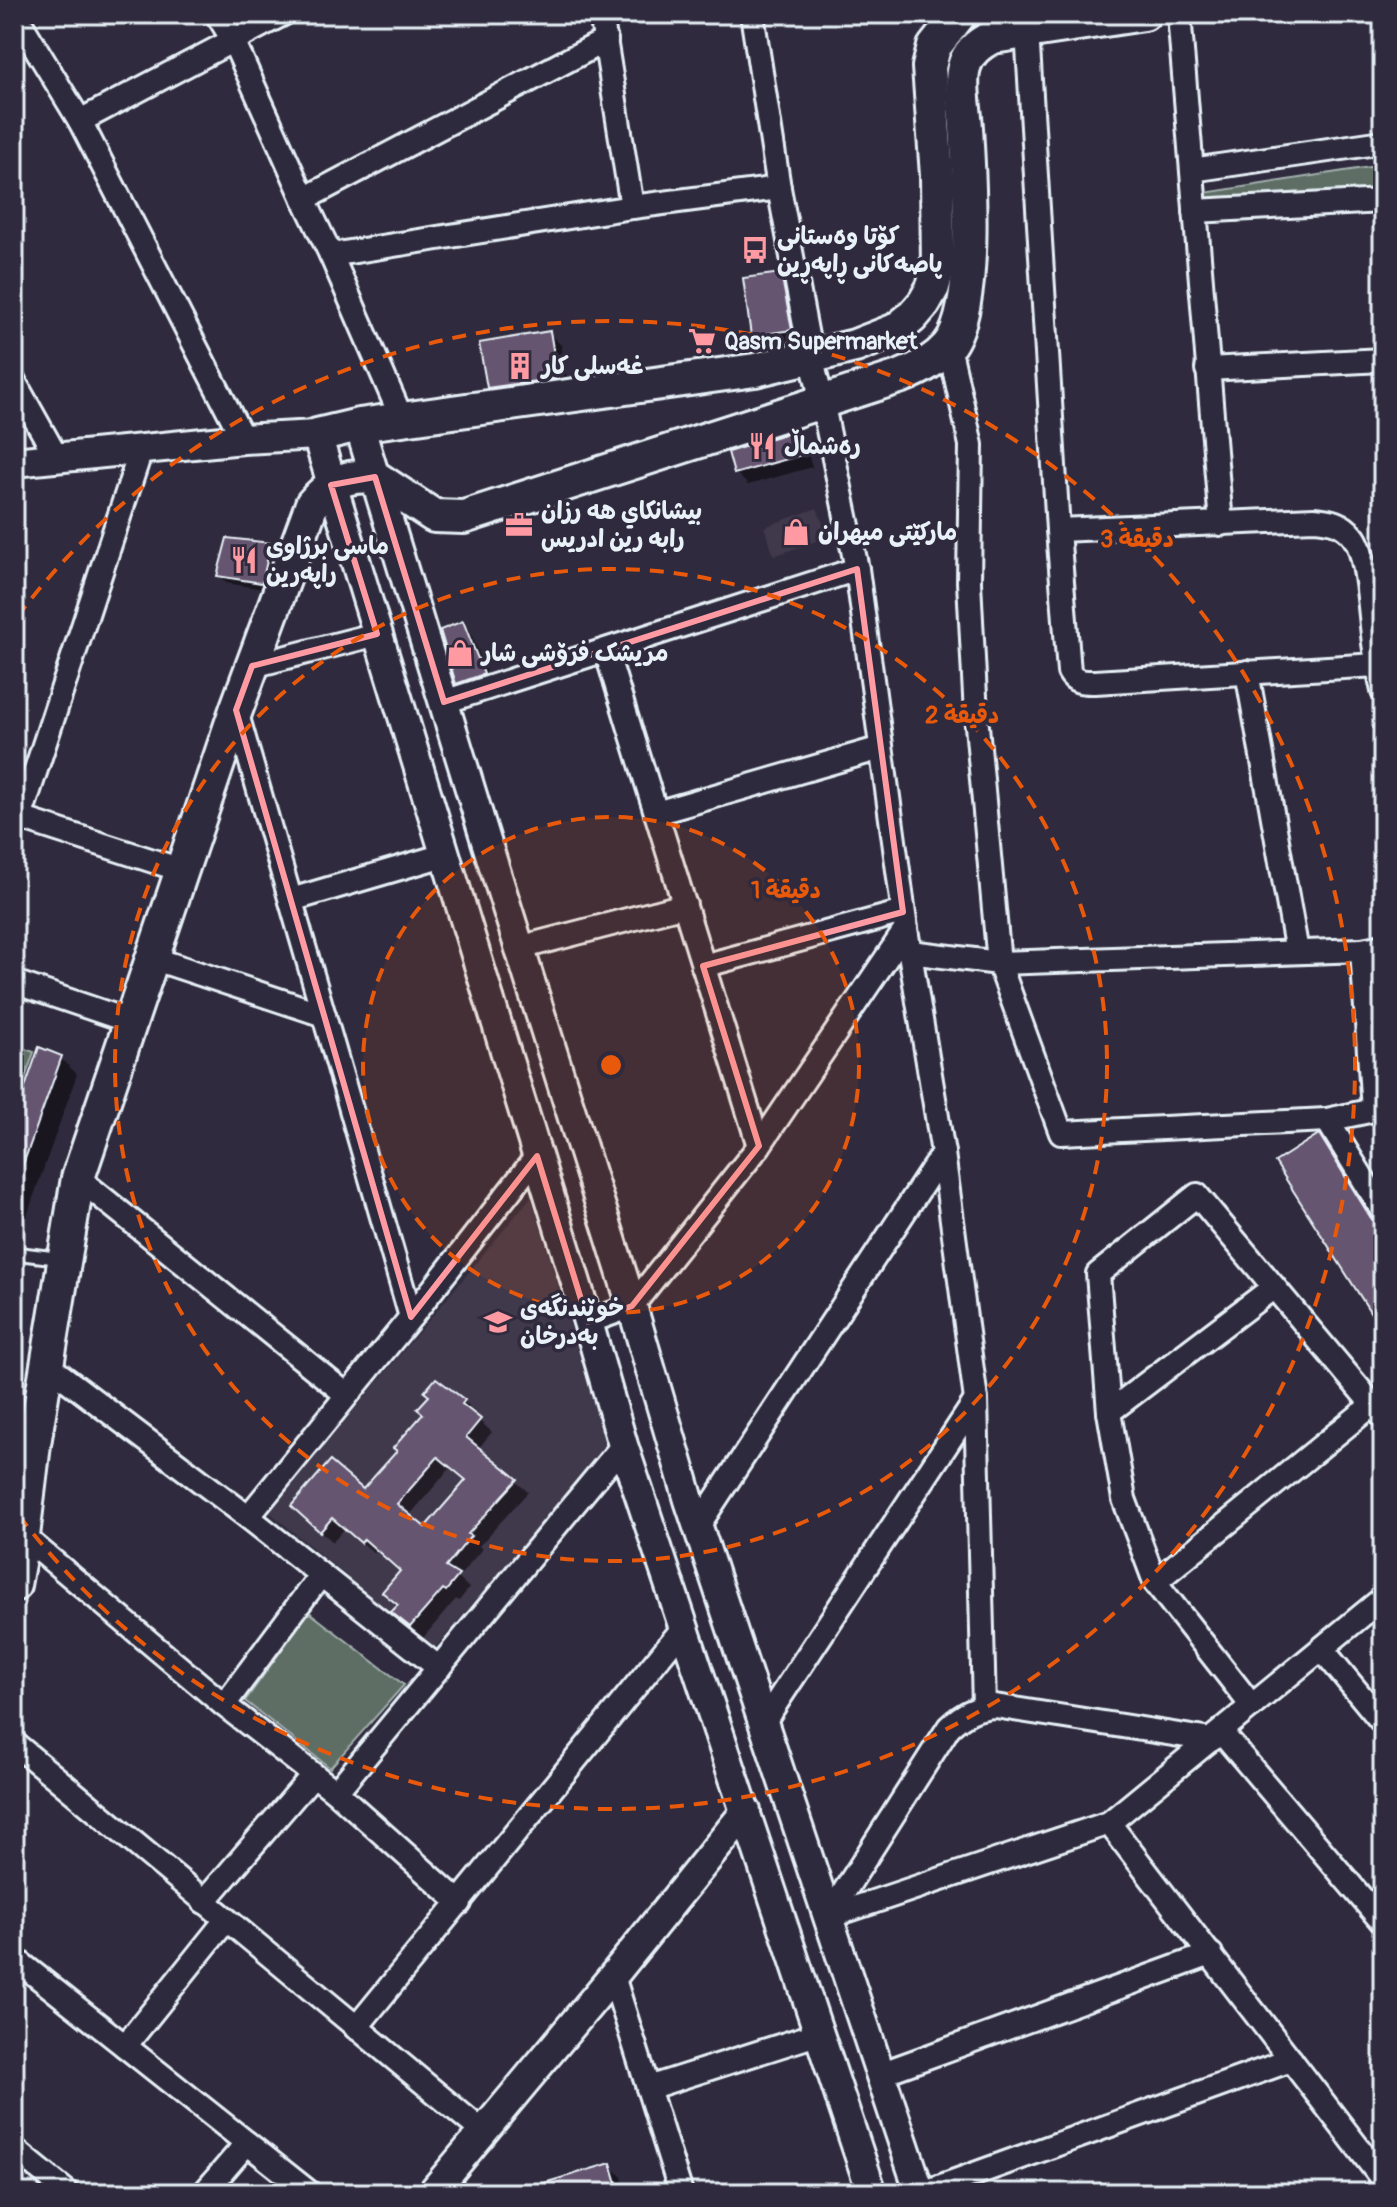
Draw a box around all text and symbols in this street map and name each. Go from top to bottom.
place label: كۆتا وەستانی پاصەکانی ڕاپەڕین [777,222,943,284]
bus stop icon: كۆتا وەستانی پاصەکانی ڕاپەڕین [740,235,770,265]
supermarket icon: Qasm Supermarket [687,326,717,356]
place label: Qasm Supermarket [724,327,919,356]
building icon: غەسلی کار [505,351,535,381]
place label: غەسلی کار [540,352,644,381]
place label: رەشماڵ [784,428,861,461]
restaurant icon: رەشماڵ [747,431,777,461]
place label: بيشانكاي هه رزان رابه رين ادريس [541,497,702,554]
office icon: بيشانكاي هه رزان رابه رين ادريس [504,510,534,540]
shop icon: مارکێتی میهران [781,517,811,547]
place label: مارکێتی میهران [818,518,957,547]
text: 3 دقيقة [1100,525,1174,554]
place label: ماسی برژاوی راپەرین [266,532,389,589]
restaurant icon: ماسی برژاوی راپەرین [229,545,259,575]
shop icon: مریشک فرۆشی شار [445,638,475,668]
place label: مریشک فرۆشی شار [480,639,669,668]
text: 2 دقيقة [925,701,999,730]
text: 1 دقيقة [751,876,821,905]
centre of rings [597,1051,625,1079]
place label: خوێندنگەی بەدرخان [520,1293,624,1351]
school or university icon: خوێندنگەی بەدرخان [483,1307,513,1337]

